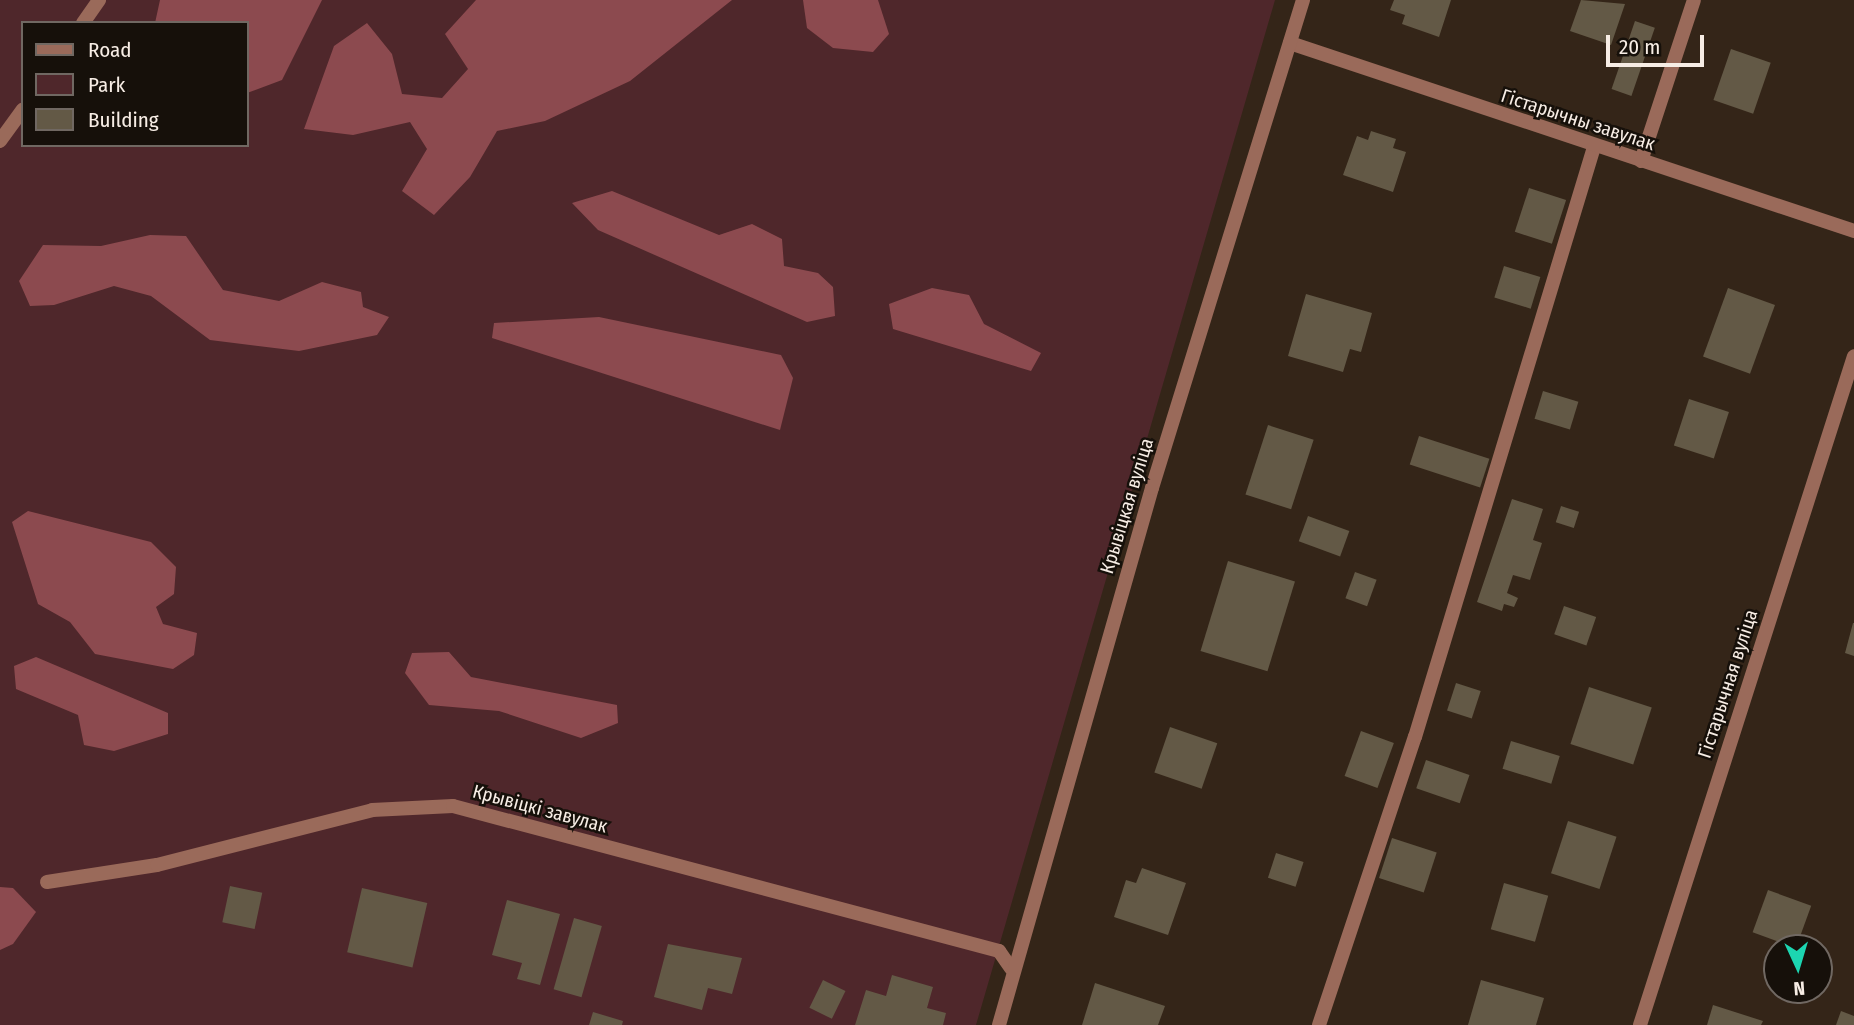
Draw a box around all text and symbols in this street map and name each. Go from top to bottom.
legend [21,21,248,147]
scale bar [1609,21,1707,65]
text: 20 m [1619,34,1660,60]
text: Road [88,37,132,63]
text: Park [88,72,125,98]
street label: Гістарычны завулак [1498,84,1658,156]
text: Building [88,107,159,133]
street label: Крывіцкая вуліца [1096,435,1158,577]
street label: Гістарычная вуліца [1693,607,1763,761]
street label: Крывіцкі завулак [470,780,610,838]
north arrow [1763,934,1833,1004]
text: N [1793,977,1806,1000]

